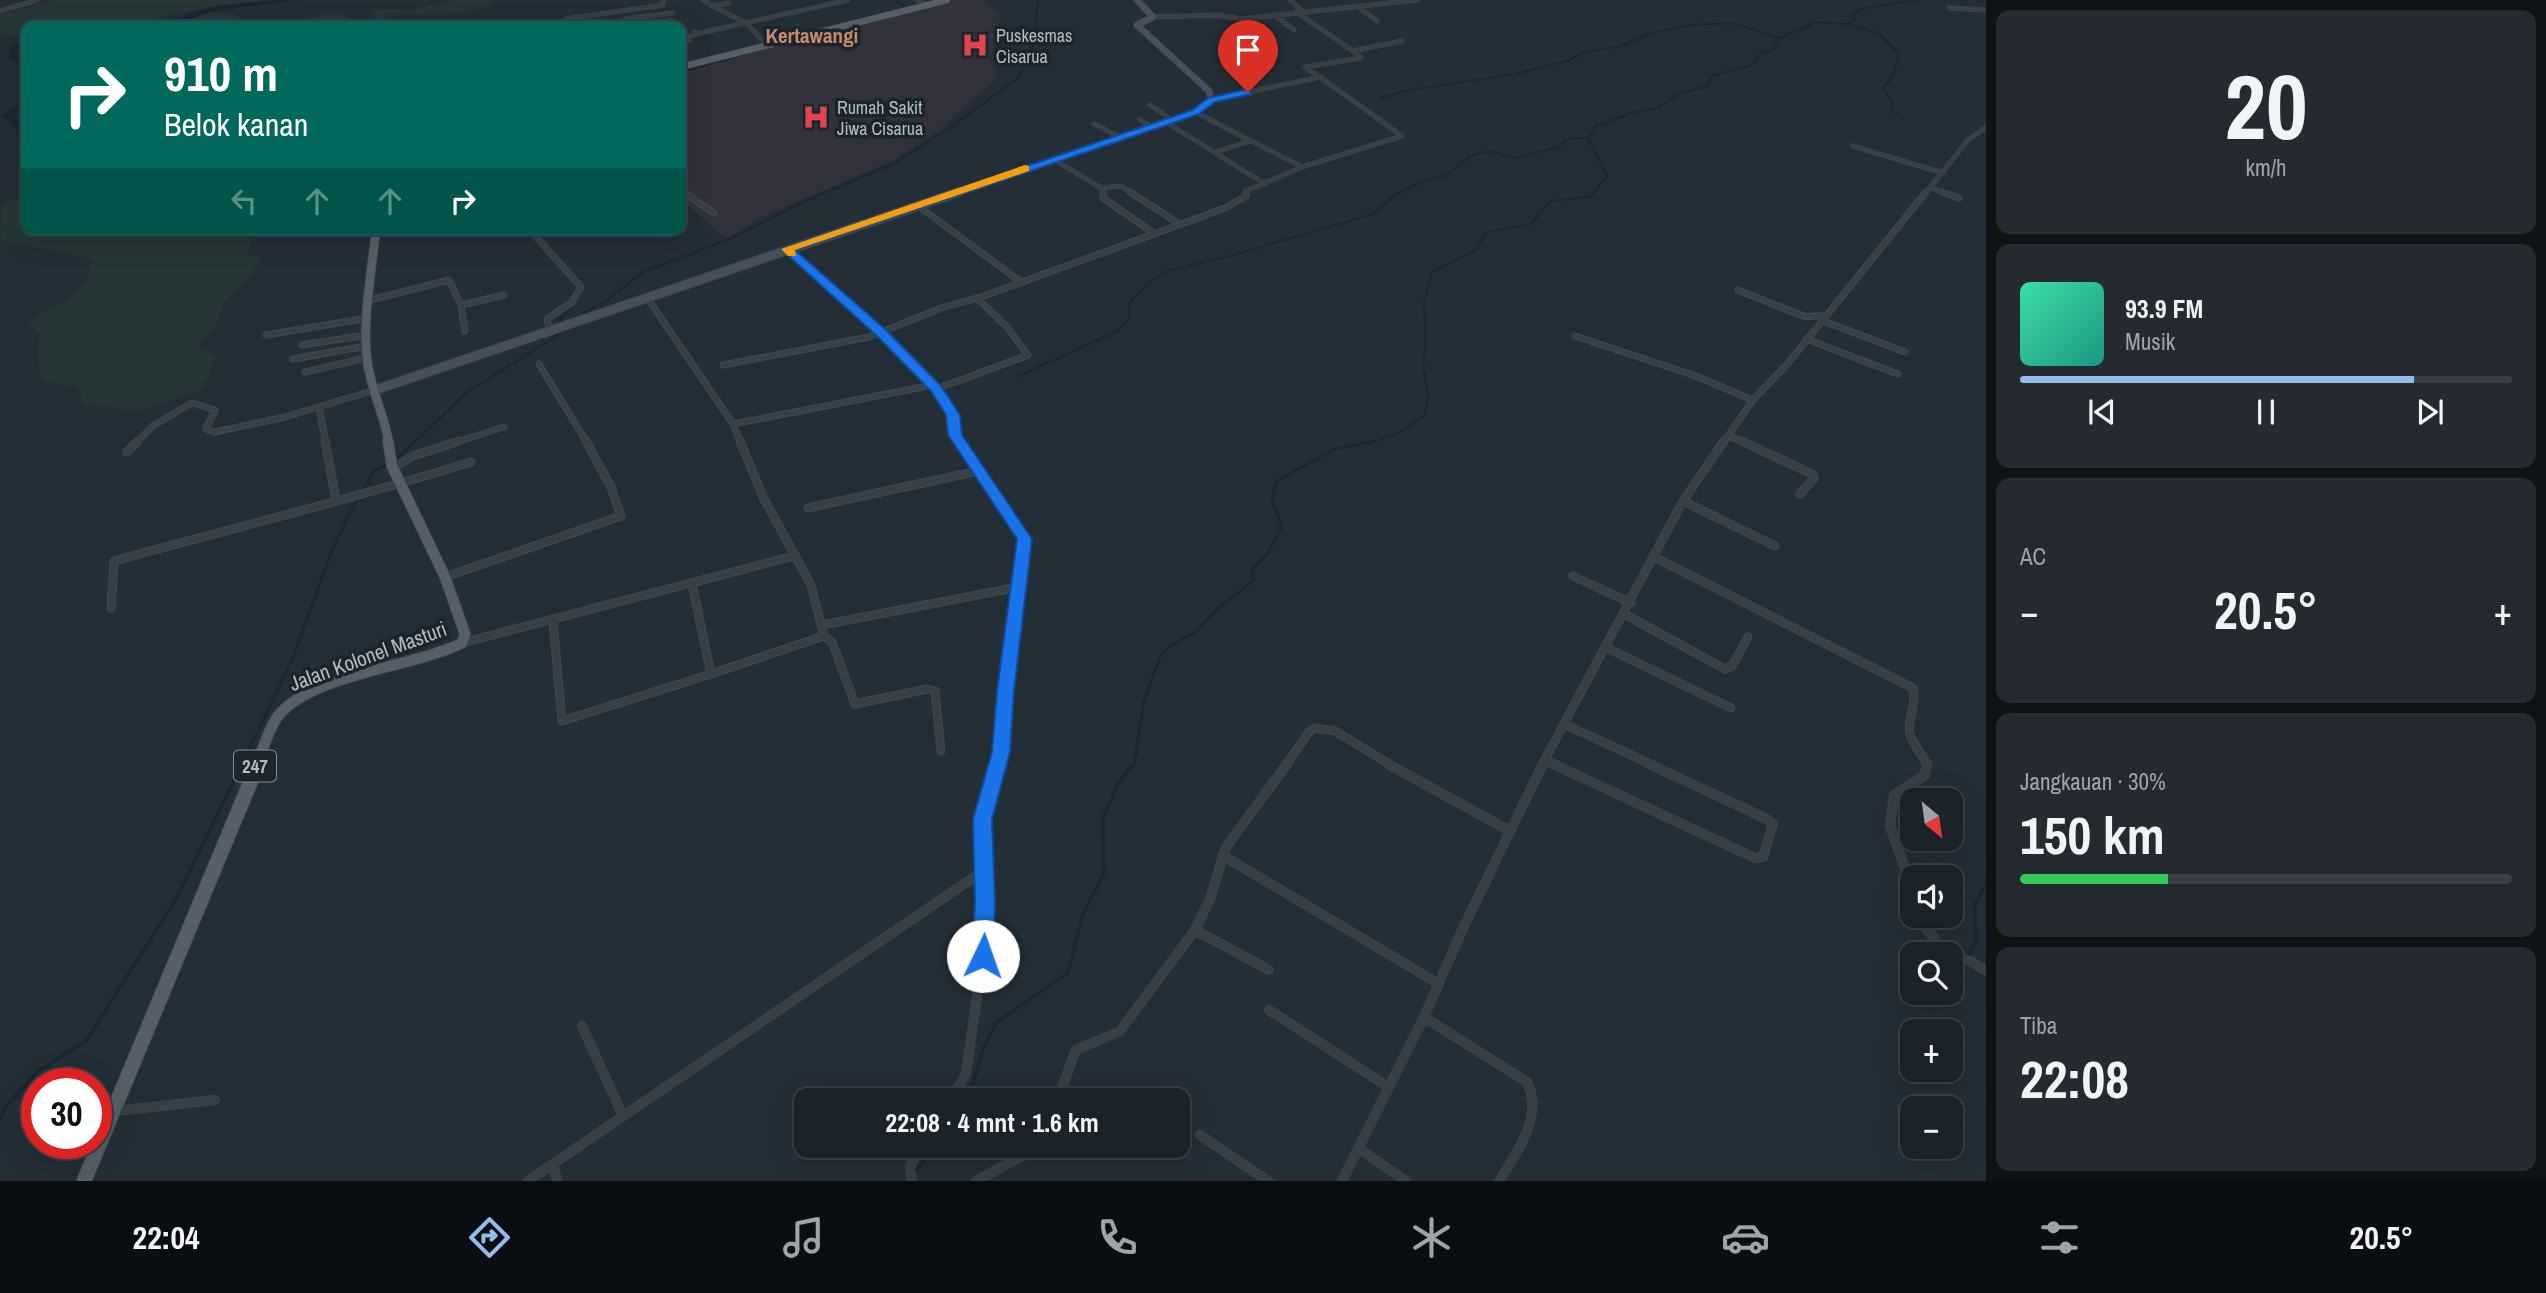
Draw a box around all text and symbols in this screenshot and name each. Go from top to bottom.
pin [1218,20,1278,92]
district label: Kertawangi [766,21,858,50]
place label: Puskesmas Cisarua [996,23,1072,69]
hospital icon: Puskesmas Cisarua [960,30,990,60]
icon: arrive [1229,31,1267,69]
text: 910 m [164,40,278,106]
text: 20 [2225,45,2308,167]
icon: right [49,49,140,140]
place label: Rumah Sakit Jiwa Cisarua [837,95,923,141]
hospital icon: Rumah Sakit Jiwa Cisarua [801,102,831,132]
text: Belok kanan [164,103,308,146]
text: km/h [2246,152,2286,183]
icon: left [225,182,263,220]
icon: ahead [298,182,336,220]
icon: ahead [371,182,409,220]
icon: right [444,182,482,220]
text: 93.9 FM [2125,291,2203,326]
text: Musik [2125,326,2175,357]
icon: previous [2083,393,2121,431]
icon: pause [2247,393,2285,431]
icon: next [2411,393,2449,431]
text: AC [2020,541,2046,572]
text: 20.5° [2214,575,2318,645]
text: − [2020,586,2038,637]
text: + [2494,586,2512,637]
street label: Jalan Kolonel Masturi [285,614,451,698]
road number: 247 [234,750,276,782]
text: Jangkauan · 30% [2020,766,2166,797]
north arrow [1900,788,1964,850]
map controls [1900,788,1963,1159]
text: 150 km [2020,800,2165,870]
button: sound [1900,865,1963,928]
position arrow [946,919,1020,993]
button: search [1900,942,1963,1005]
text: Tiba [2020,1010,2057,1041]
button: + [1900,1019,1963,1082]
text: 22:08 [2020,1044,2129,1114]
speed limit sign: 30 [21,1068,112,1159]
button: − [1900,1096,1963,1159]
text: 22:08 · 4 mnt · 1.6 km [885,1105,1099,1140]
icon: directions [465,1213,514,1262]
icon: music [779,1213,828,1262]
icon: phone [1093,1213,1142,1262]
icon: climate [1407,1213,1456,1262]
icon: car [1721,1213,1770,1262]
icon: filters [2035,1213,2084,1262]
text: 22:04 [133,1216,200,1259]
text: 20.5° [2350,1216,2413,1259]

